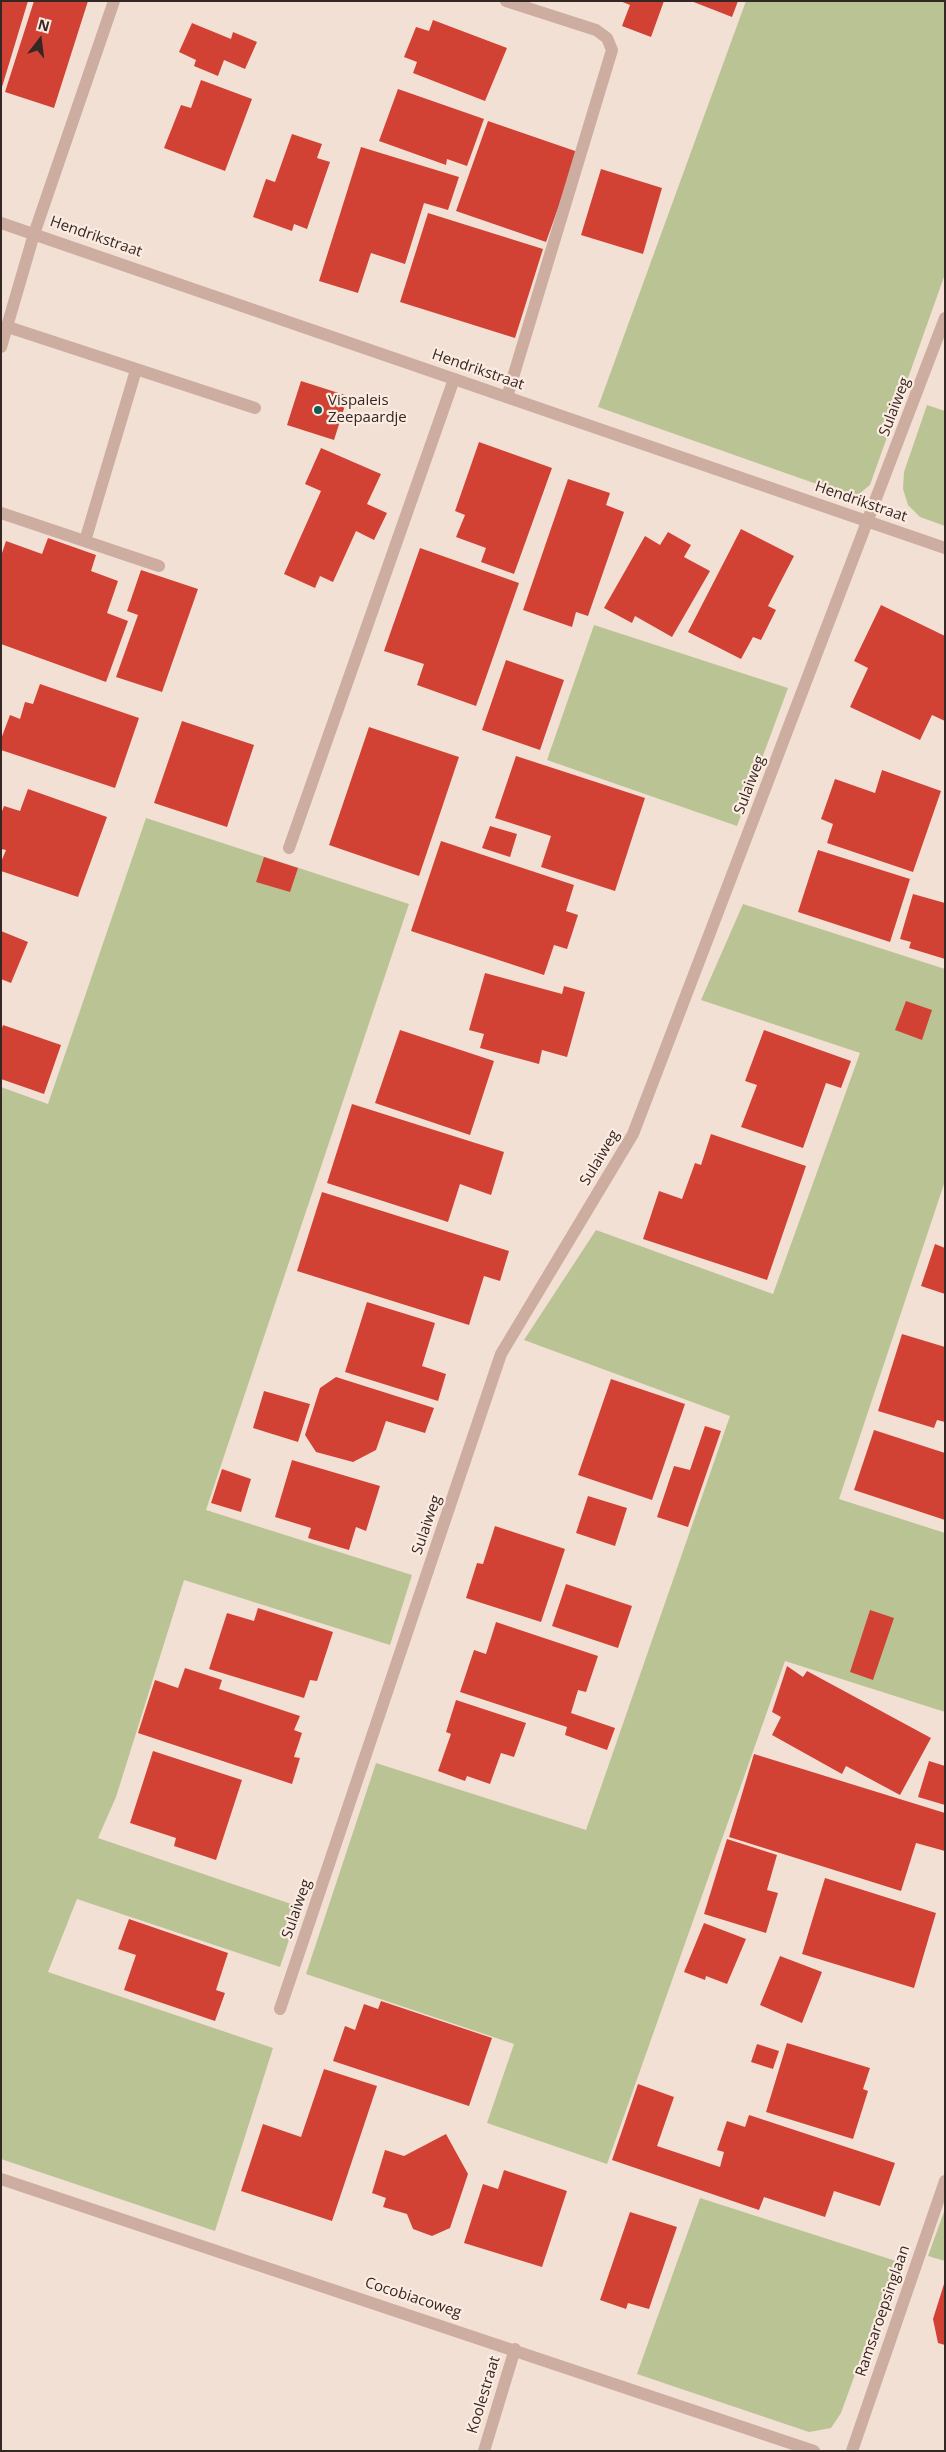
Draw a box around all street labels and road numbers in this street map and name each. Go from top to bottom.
street label: Hendrikstraat [48,213,144,261]
street label: Hendrikstraat [430,346,526,394]
street label: Sulaiweg [876,375,914,439]
street label: Hendrikstraat [813,478,909,526]
street label: Sulaiweg [731,753,769,817]
street label: Sulaiweg [576,1127,624,1189]
street label: Sulaiweg [408,1493,446,1557]
street label: Sulaiweg [278,1877,316,1941]
street label: Ramsaroepsinglaan [852,2243,914,2379]
street label: Cocobiacoweg [362,2274,464,2322]
street label: Koolestraat [464,2354,504,2436]

